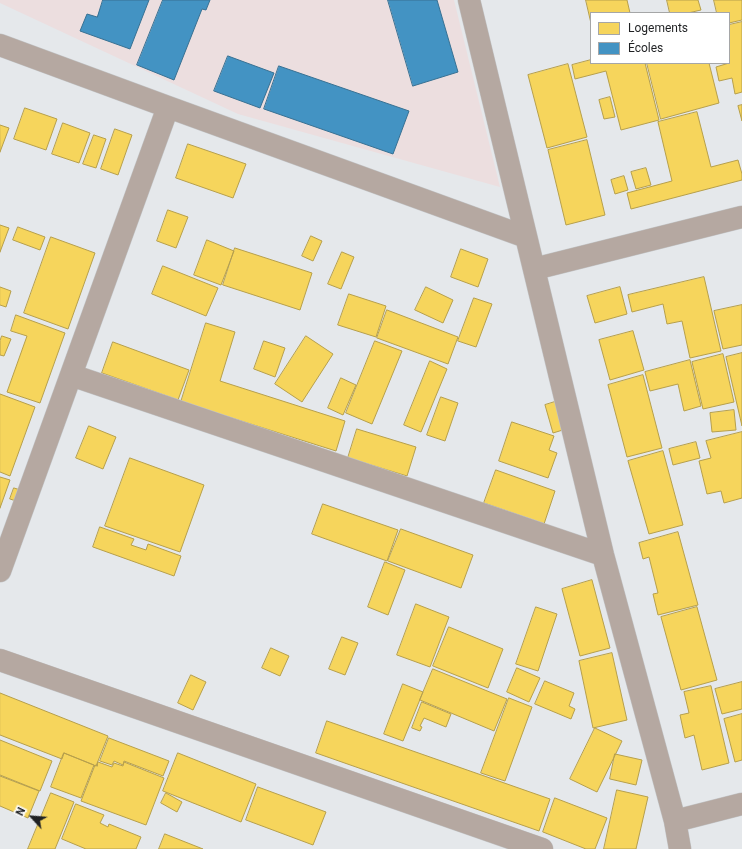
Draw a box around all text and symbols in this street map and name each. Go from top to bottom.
legend [590,12,730,64]
text: Logements [628,21,688,35]
text: Écoles [628,41,663,55]
north arrow [12,797,52,837]
text: N [13,805,28,818]

